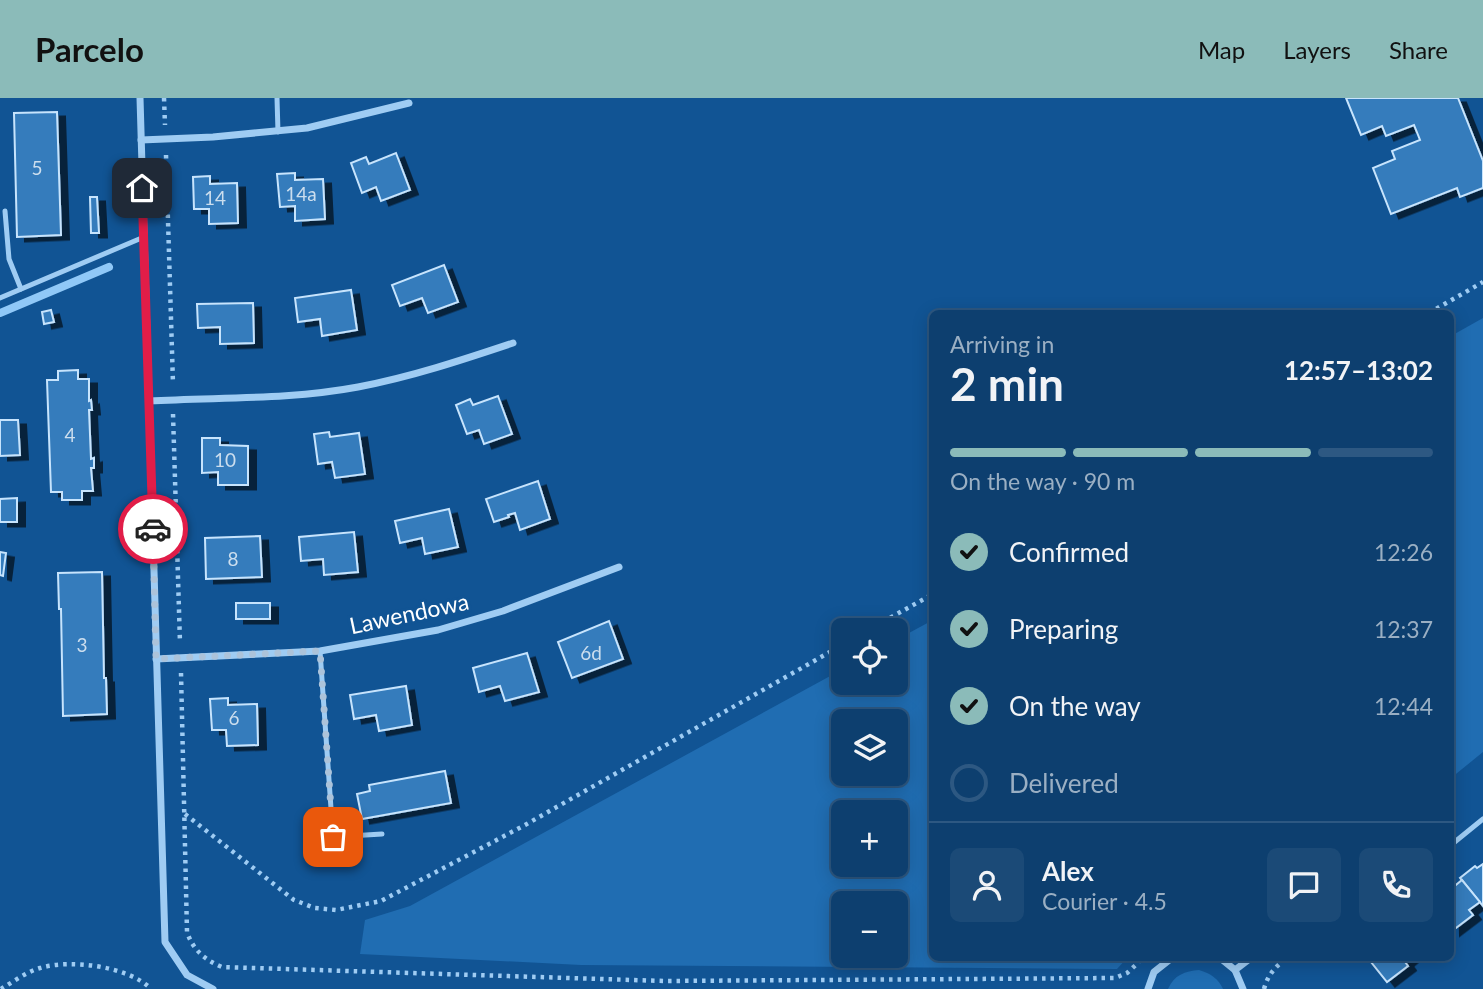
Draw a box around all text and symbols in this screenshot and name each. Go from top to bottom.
text: Parcelo [35,29,144,69]
text: Map [1198,35,1245,64]
text: Layers [1283,35,1351,64]
text: Share [1389,35,1448,64]
house number: 5 [31,156,43,179]
pin [112,158,172,218]
icon: home [123,169,161,207]
house number: 14a [285,182,317,205]
house number: 14 [204,186,226,209]
text: Arriving in [950,330,1054,358]
text: 12:57–13:02 [1284,354,1433,386]
text: 2 min [950,356,1064,411]
house number: 4 [64,423,76,446]
house number: 10 [214,448,236,471]
text: On the way · 90 m [950,467,1135,495]
courier [118,494,188,564]
icon: car [134,510,172,548]
icon: check [950,533,988,571]
text: Confirmed [1009,536,1129,568]
text: 12:26 [1374,538,1433,566]
house number: 8 [227,547,239,570]
street label: Lawendowa [347,587,471,639]
icon: check [950,610,988,648]
text: Preparing [1009,613,1118,645]
text: 12:37 [1374,615,1433,643]
map controls [831,618,908,968]
button: locate [831,618,908,695]
house number: 3 [76,633,88,656]
house number: 6d [580,641,602,664]
icon: check [950,687,988,725]
text: On the way [1009,690,1141,722]
text: 12:44 [1374,692,1433,720]
house number: 6 [228,706,240,729]
button: layers [831,709,908,786]
text: Delivered [1009,767,1119,799]
button: + [831,800,908,877]
pin [303,807,363,867]
icon: bag [314,818,352,856]
button: person [950,848,1024,922]
button: chat [1267,848,1341,922]
button: phone [1359,848,1433,922]
text: Alex [1042,855,1094,887]
text: Courier · 4.5 [1042,887,1167,915]
button: − [831,891,908,968]

